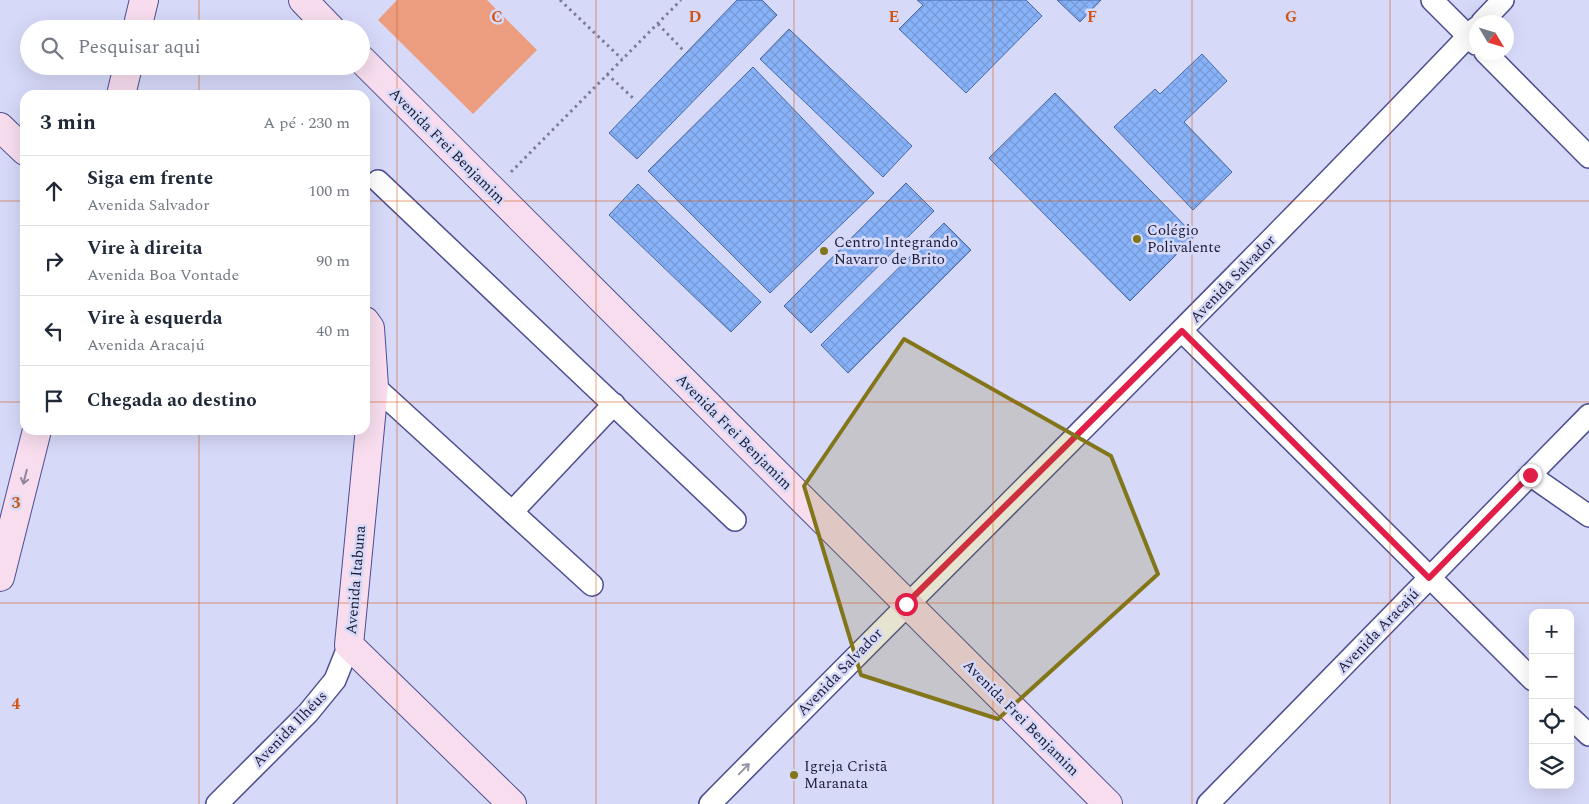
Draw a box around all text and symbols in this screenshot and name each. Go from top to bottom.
text: C [491,5,503,29]
text: D [689,5,702,29]
text: E [889,5,899,29]
text: F [1087,5,1097,29]
text: G [1285,5,1297,29]
north arrow [1469,15,1514,60]
search box [20,20,370,75]
text: Pesquisar aqui [78,33,201,62]
icon: search [38,34,66,62]
street label: Avenida Frei Benjamim [383,82,511,210]
text: 3 min [40,107,96,139]
text: A pé · 230 m [263,111,350,135]
text: Siga em frente [87,164,213,193]
icon: ahead [40,177,68,205]
text: 100 m [308,179,350,203]
text: Avenida Salvador [87,193,210,217]
place label: Colégio Polivalente [1147,219,1221,259]
street label: Avenida Salvador [1185,230,1281,328]
place label: Centro Integrando Navarro de Brito [834,231,958,271]
marker: Colégio Polivalente [1131,233,1143,245]
text: Vire à direita [87,234,203,263]
marker: Centro Integrando Navarro de Brito [818,245,830,257]
icon: right [40,247,68,275]
text: 90 m [316,249,350,273]
text: Avenida Boa Vontade [87,263,239,287]
text: Vire à esquerda [87,304,223,333]
icon: left [40,317,68,345]
text: 40 m [316,319,350,343]
text: Avenida Aracajú [87,333,205,357]
street label: Avenida Frei Benjamim [670,368,798,496]
text: Chegada ao destino [87,386,257,415]
icon: arrive [40,387,68,415]
route end [1519,464,1542,487]
one-way arrow [20,469,29,485]
text: 3 [12,491,21,515]
street label: Avenida Itabuna [340,524,372,635]
street label: Avenida Aracajú [1331,583,1425,679]
route start [895,593,918,616]
map controls [1529,609,1574,789]
button: + [1529,609,1574,654]
street label: Avenida Salvador [792,623,888,721]
street label: Avenida Frei Benjamim [957,654,1085,782]
button: − [1529,654,1574,699]
street label: Avenida Ilhéus [247,685,333,773]
text: 4 [12,692,21,716]
button: locate [1529,699,1574,744]
button: layers [1529,744,1574,789]
place label: Igreja Cristã Maranata [804,755,888,795]
one-way arrow [738,763,750,775]
marker: Igreja Cristã Maranata [788,769,800,781]

